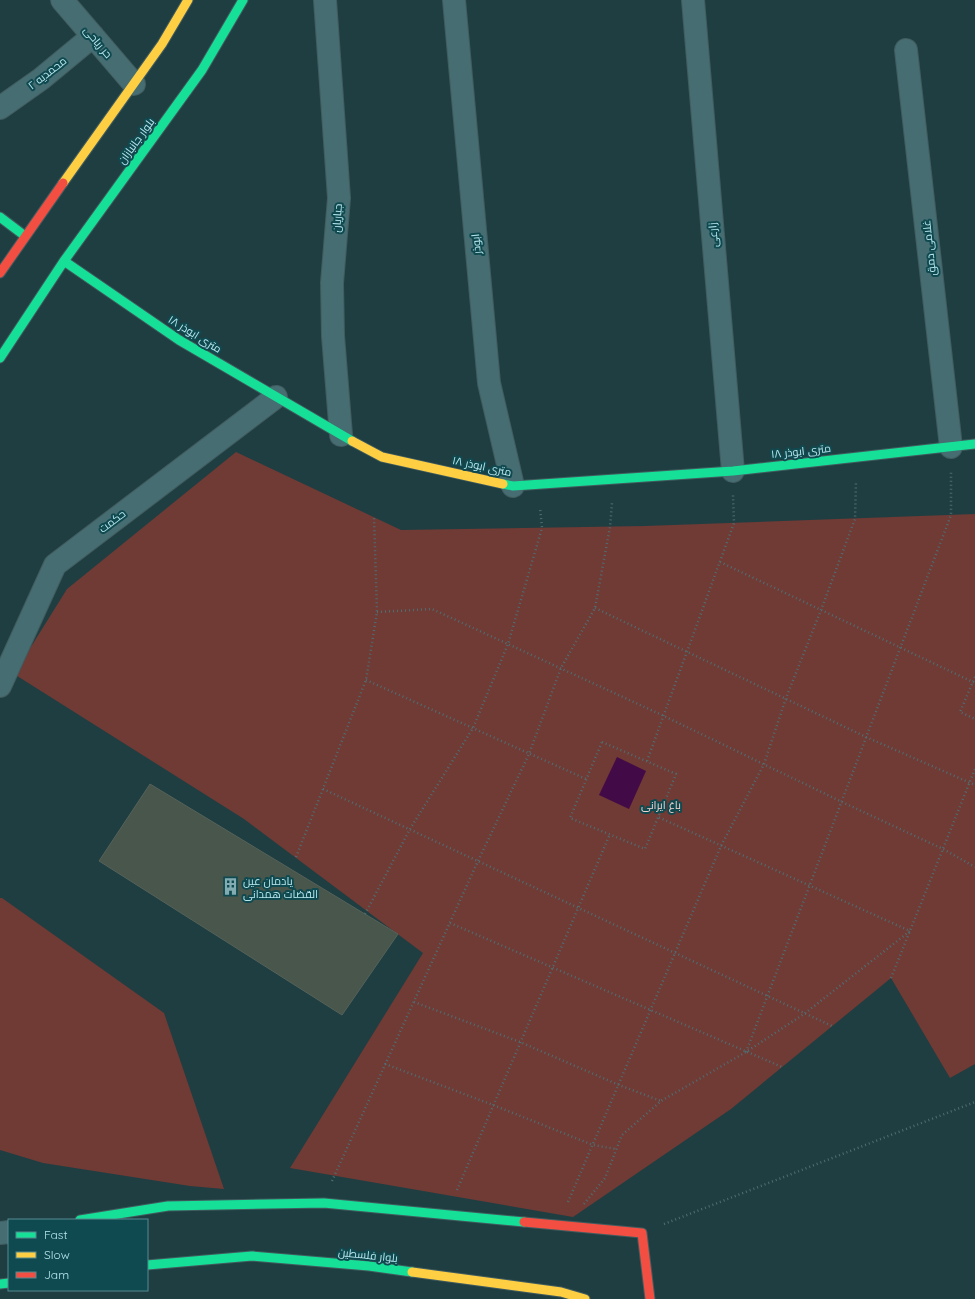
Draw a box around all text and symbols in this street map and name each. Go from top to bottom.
street label: حر ریاحی [81,23,115,61]
street label: محمدیه ۲ [25,54,69,92]
street label: بلوار جانبازان [115,115,157,167]
street label: جباریان [329,203,345,233]
street label: غلامی دمق [919,219,939,277]
street label: زارعی [705,222,721,248]
street label: ابوذر [468,233,484,256]
street label: ۱۸ متری ابوذر [166,312,224,356]
street label: ۱۸ متری ابوذر [770,441,832,461]
street label: ۱۸ متری ابوذر [451,453,513,479]
street label: حکمت [96,506,128,536]
park label: باغ ایرانی [641,798,681,813]
place label: یادمان عین القضات همدانی [243,874,318,901]
building icon: یادمان عین القضات همدانی [220,877,240,897]
legend [8,1219,148,1291]
text: Fast [44,1227,68,1242]
street label: بلوار فلسطین [337,1245,399,1265]
text: Slow [44,1247,70,1262]
text: Jam [44,1267,69,1282]

